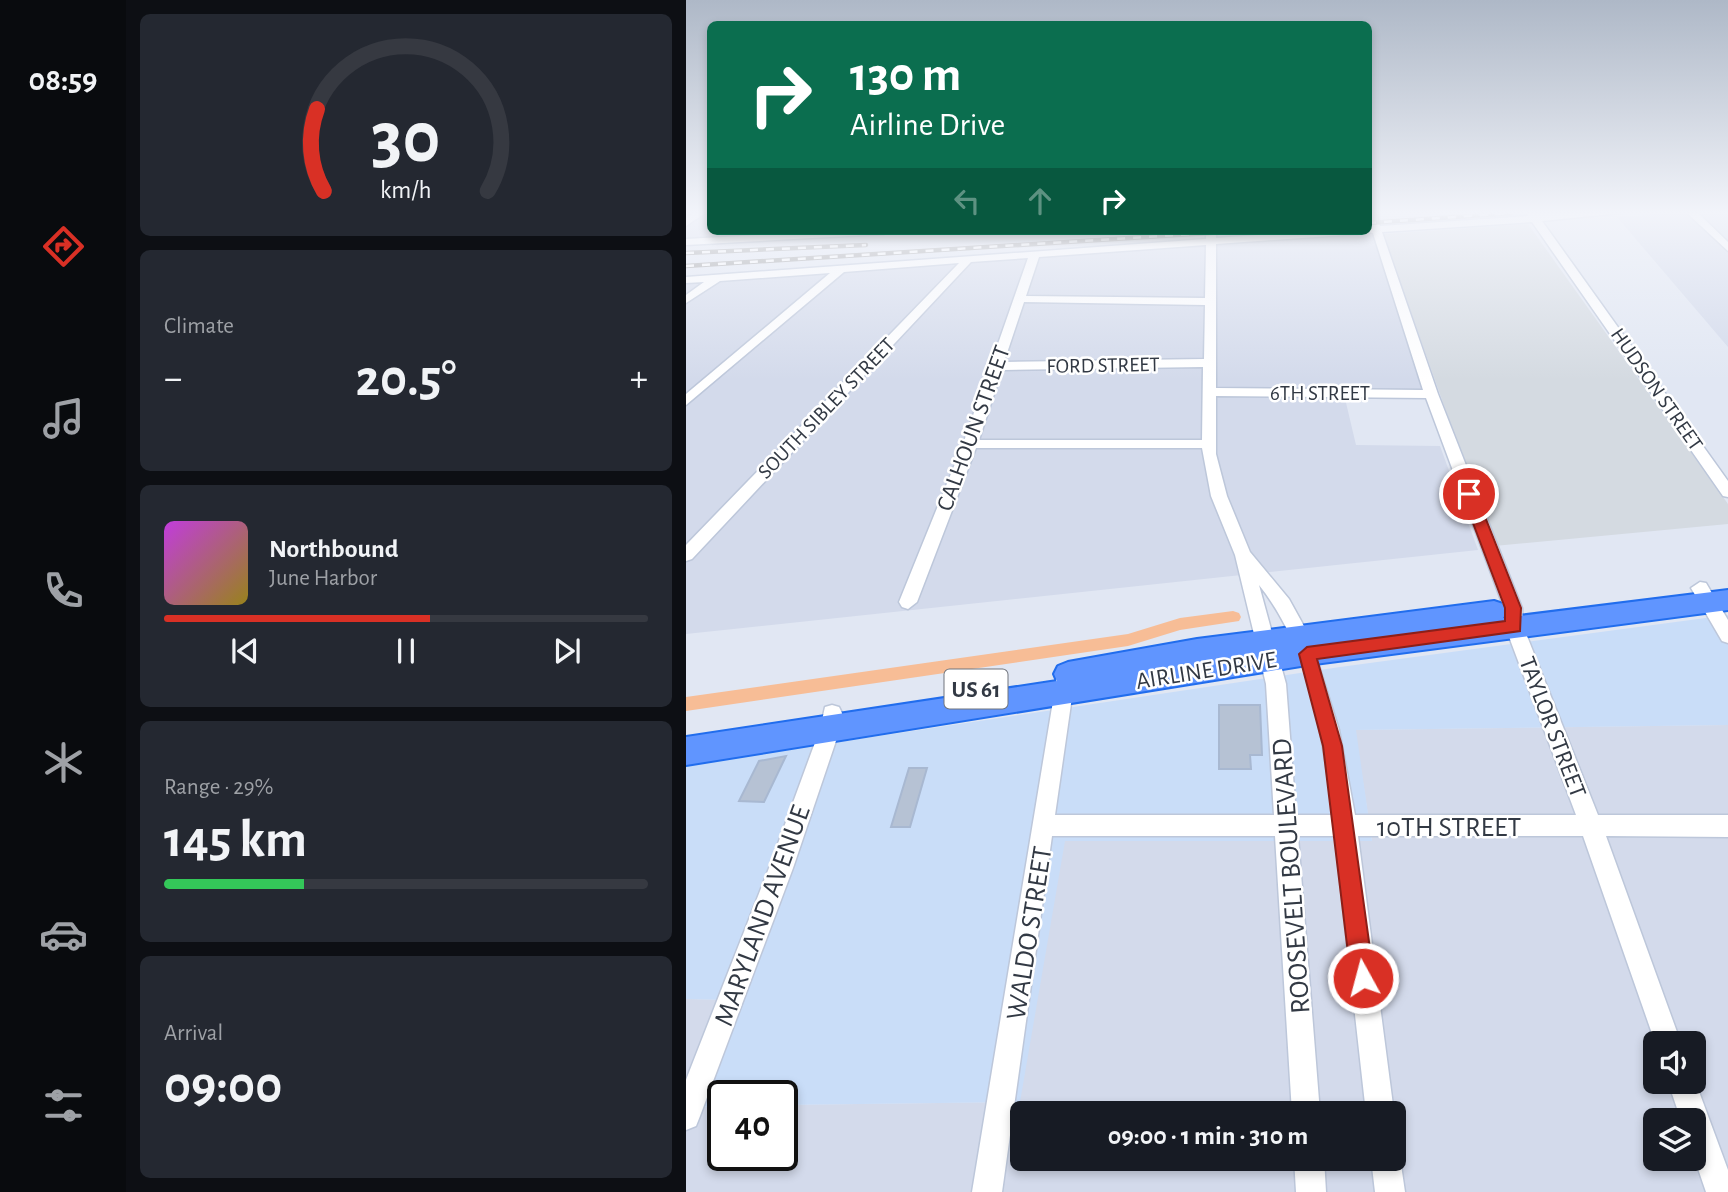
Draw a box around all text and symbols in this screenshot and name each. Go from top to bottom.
icon: right [735,49,826,140]
text: 130 m [850,51,961,100]
text: 08:59 [28,64,98,96]
text: 30 [371,103,441,176]
text: Airline Drive [850,109,1005,141]
text: km/h [380,178,432,203]
icon: left [948,182,986,220]
icon: ahead [1021,182,1059,220]
icon: right [1094,182,1132,220]
icon: directions [39,222,88,271]
text: Climate [164,315,234,338]
street label: HUDSON STREET [1607,324,1707,454]
street label: SOUTH SIBLEY STREET [754,334,899,483]
street label: CALHOUN STREET [933,342,1015,514]
text: 20.5° [355,353,457,405]
street label: FORD STREET [1046,354,1160,377]
text: − [164,360,182,398]
text: + [630,360,648,398]
street label: 6TH STREET [1270,383,1370,404]
icon: music [39,394,88,443]
pin [1439,464,1499,524]
icon: arrive [1450,475,1488,513]
text: Northbound [269,536,398,562]
icon: phone [39,566,88,615]
text: June Harbor [269,567,377,590]
icon: previous [226,632,264,670]
icon: pause [387,632,425,670]
icon: next [548,632,586,670]
street label: AIRLINE DRIVE [1134,648,1279,694]
street label: TAYLOR STREET [1514,654,1590,801]
road number: US 61 [944,670,1008,708]
street label: ROOSEVELT BOULEVARD [1268,737,1316,1014]
icon: climate [39,738,88,787]
text: Range · 29% [164,776,273,799]
street label: MARYLAND AVENUE [710,802,816,1030]
text: 145 km [164,814,307,866]
street label: 10TH STREET [1377,814,1522,842]
street label: WALDO STREET [1002,844,1058,1022]
icon: car [39,910,88,959]
position arrow [1326,941,1400,1015]
text: Arrival [164,1022,223,1045]
map controls [1643,1031,1706,1171]
button: sound [1643,1031,1706,1094]
text: 09:00 [164,1060,282,1112]
speed limit sign: 40 [707,1080,798,1171]
icon: filters [39,1081,88,1130]
button: layers [1643,1108,1706,1171]
text: 09:00 · 1 min · 310 m [1108,1123,1308,1149]

